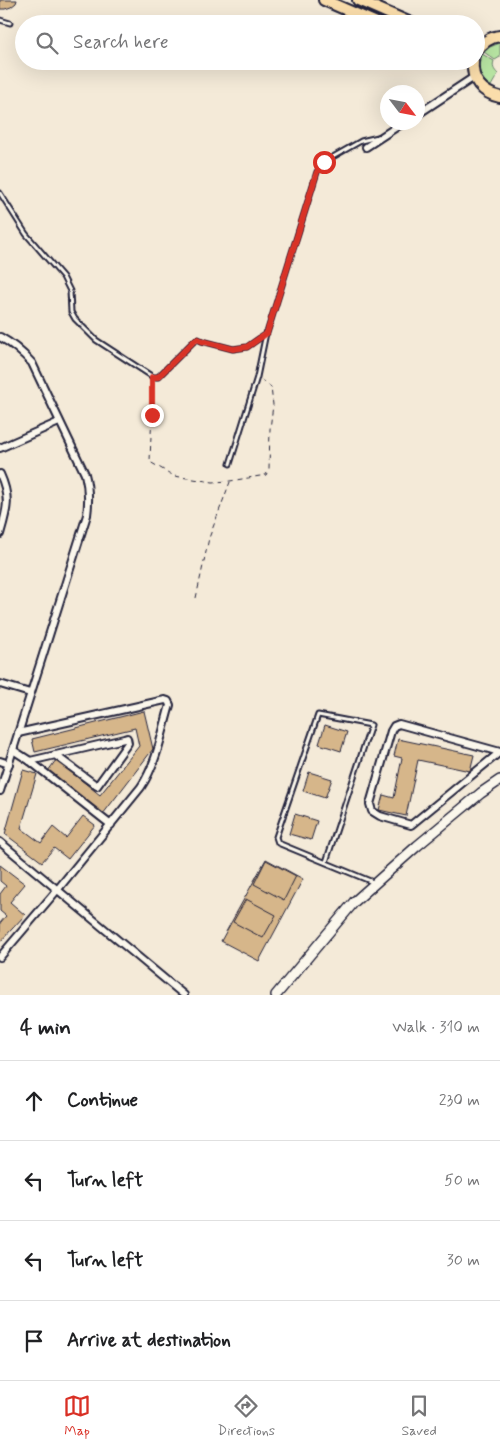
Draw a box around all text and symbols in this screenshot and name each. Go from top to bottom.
search box [15,15,485,70]
icon: search [33,29,61,57]
text: Search here [73,30,169,55]
north arrow [380,85,425,130]
route start [313,151,336,174]
route end [141,404,164,427]
text: 4 min [20,1014,71,1042]
text: Walk · 310 m [392,1017,480,1038]
icon: ahead [20,1087,48,1115]
text: Continue [67,1088,138,1113]
text: 230 m [439,1090,480,1111]
icon: left [20,1167,48,1195]
text: Turn left [67,1168,143,1193]
text: 50 m [444,1170,480,1191]
icon: left [20,1247,48,1275]
text: Turn left [67,1248,143,1273]
text: 30 m [447,1250,480,1271]
icon: arrive [20,1327,48,1355]
text: Arrive at destination [67,1328,231,1353]
tab: Map [63,1392,91,1440]
tab: Directions [218,1392,275,1440]
tab: Saved [401,1392,437,1440]

